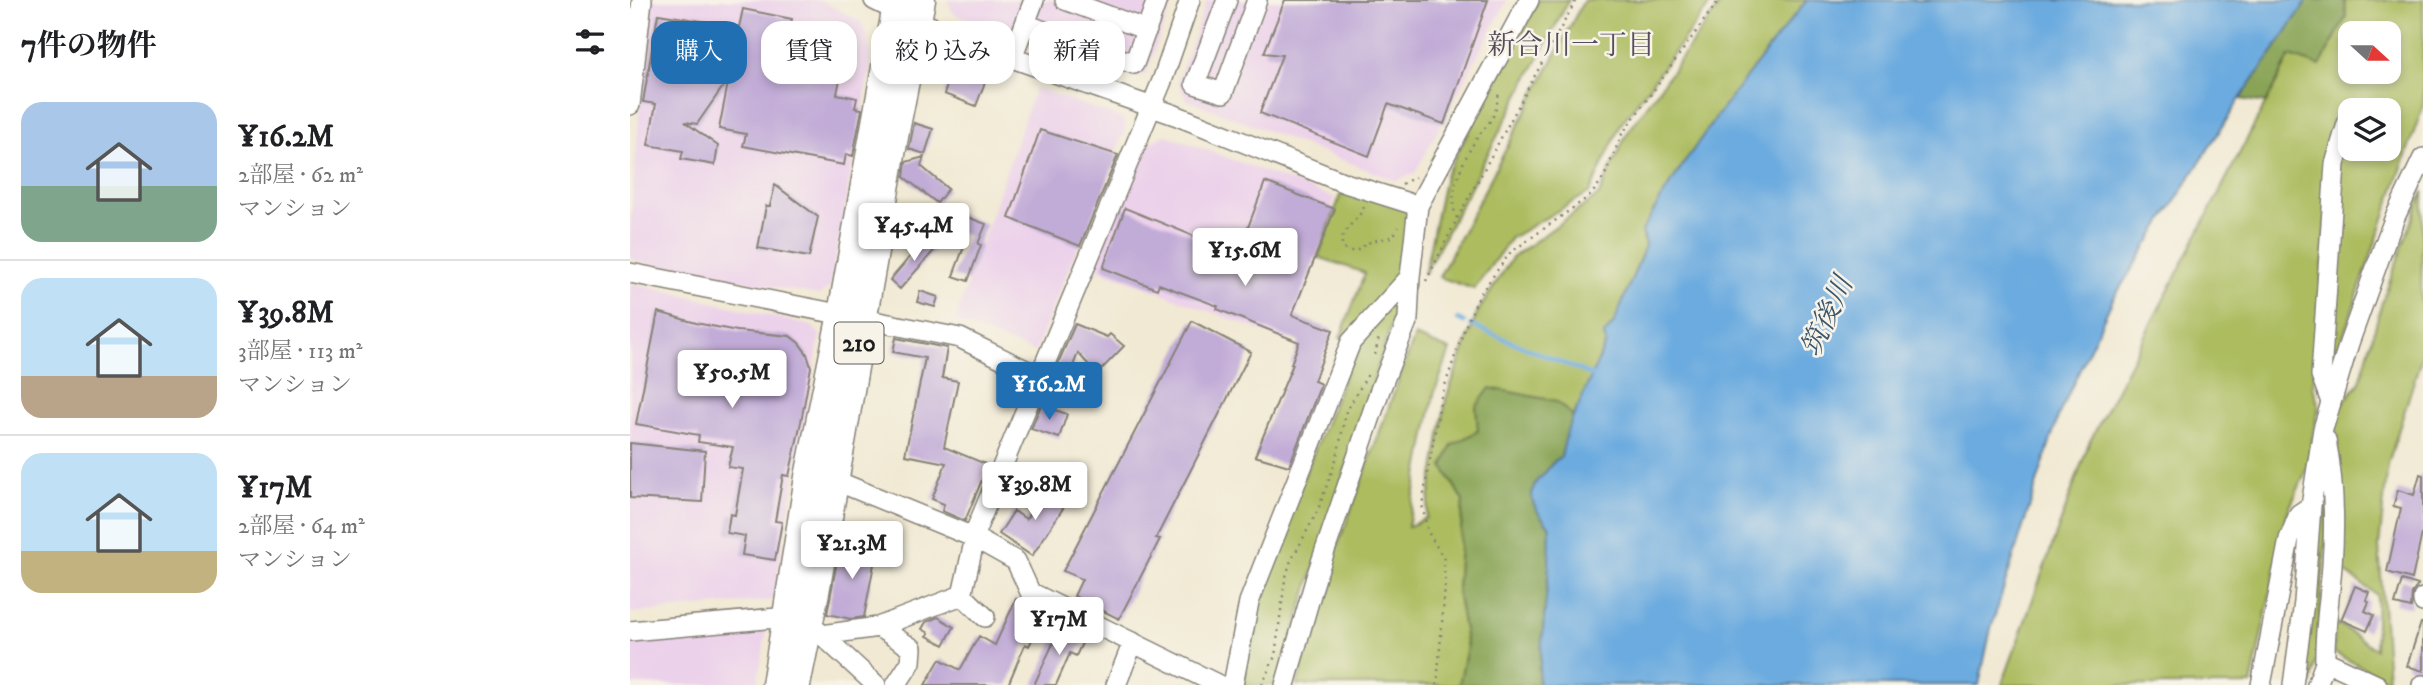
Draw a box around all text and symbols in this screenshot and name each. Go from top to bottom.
chip: 購入 [651,21,747,84]
chip: 賃貸 [761,21,857,84]
chip: 絞り込み [871,21,1015,84]
chip: 新着 [1029,21,1125,84]
north arrow [2338,21,2401,84]
map controls [2338,21,2401,161]
icon: filters [571,23,609,61]
text: 7件の物件 [21,28,157,65]
district label: 新合川一丁目 [1487,28,1655,63]
button: layers [2338,98,2401,161]
text: ¥16.2M [238,119,334,156]
icon: home [77,130,161,214]
text: 2部屋 · 62 m² [238,161,363,190]
text: マンション [238,195,352,224]
pin: ¥45.4M [857,204,971,263]
text: ¥45.4M [874,211,954,240]
pin: ¥15.6M [1188,229,1302,288]
text: ¥15.6M [1209,236,1281,265]
water label: 筑後川 [1794,268,1862,362]
text: ¥39.8M [238,295,334,332]
icon: home [77,306,161,390]
road number: 210 [834,322,884,364]
text: 3部屋 · 113 m² [238,337,362,366]
pin: ¥50.5M [675,350,789,410]
text: ¥50.5M [694,358,770,387]
pin: ¥16.2M [992,362,1106,422]
text: ¥16.2M [1012,370,1086,399]
text: マンション [238,371,352,400]
pin: ¥39.8M [978,462,1092,522]
text: ¥17M [238,470,312,507]
text: ¥39.8M [998,470,1072,499]
icon: home [77,481,161,565]
text: 2部屋 · 64 m² [238,512,365,541]
pin: ¥21.3M [795,522,909,581]
text: ¥21.3M [817,529,887,558]
text: マンション [238,546,352,575]
pin: ¥17M [1018,598,1100,657]
text: ¥17M [1030,605,1088,634]

